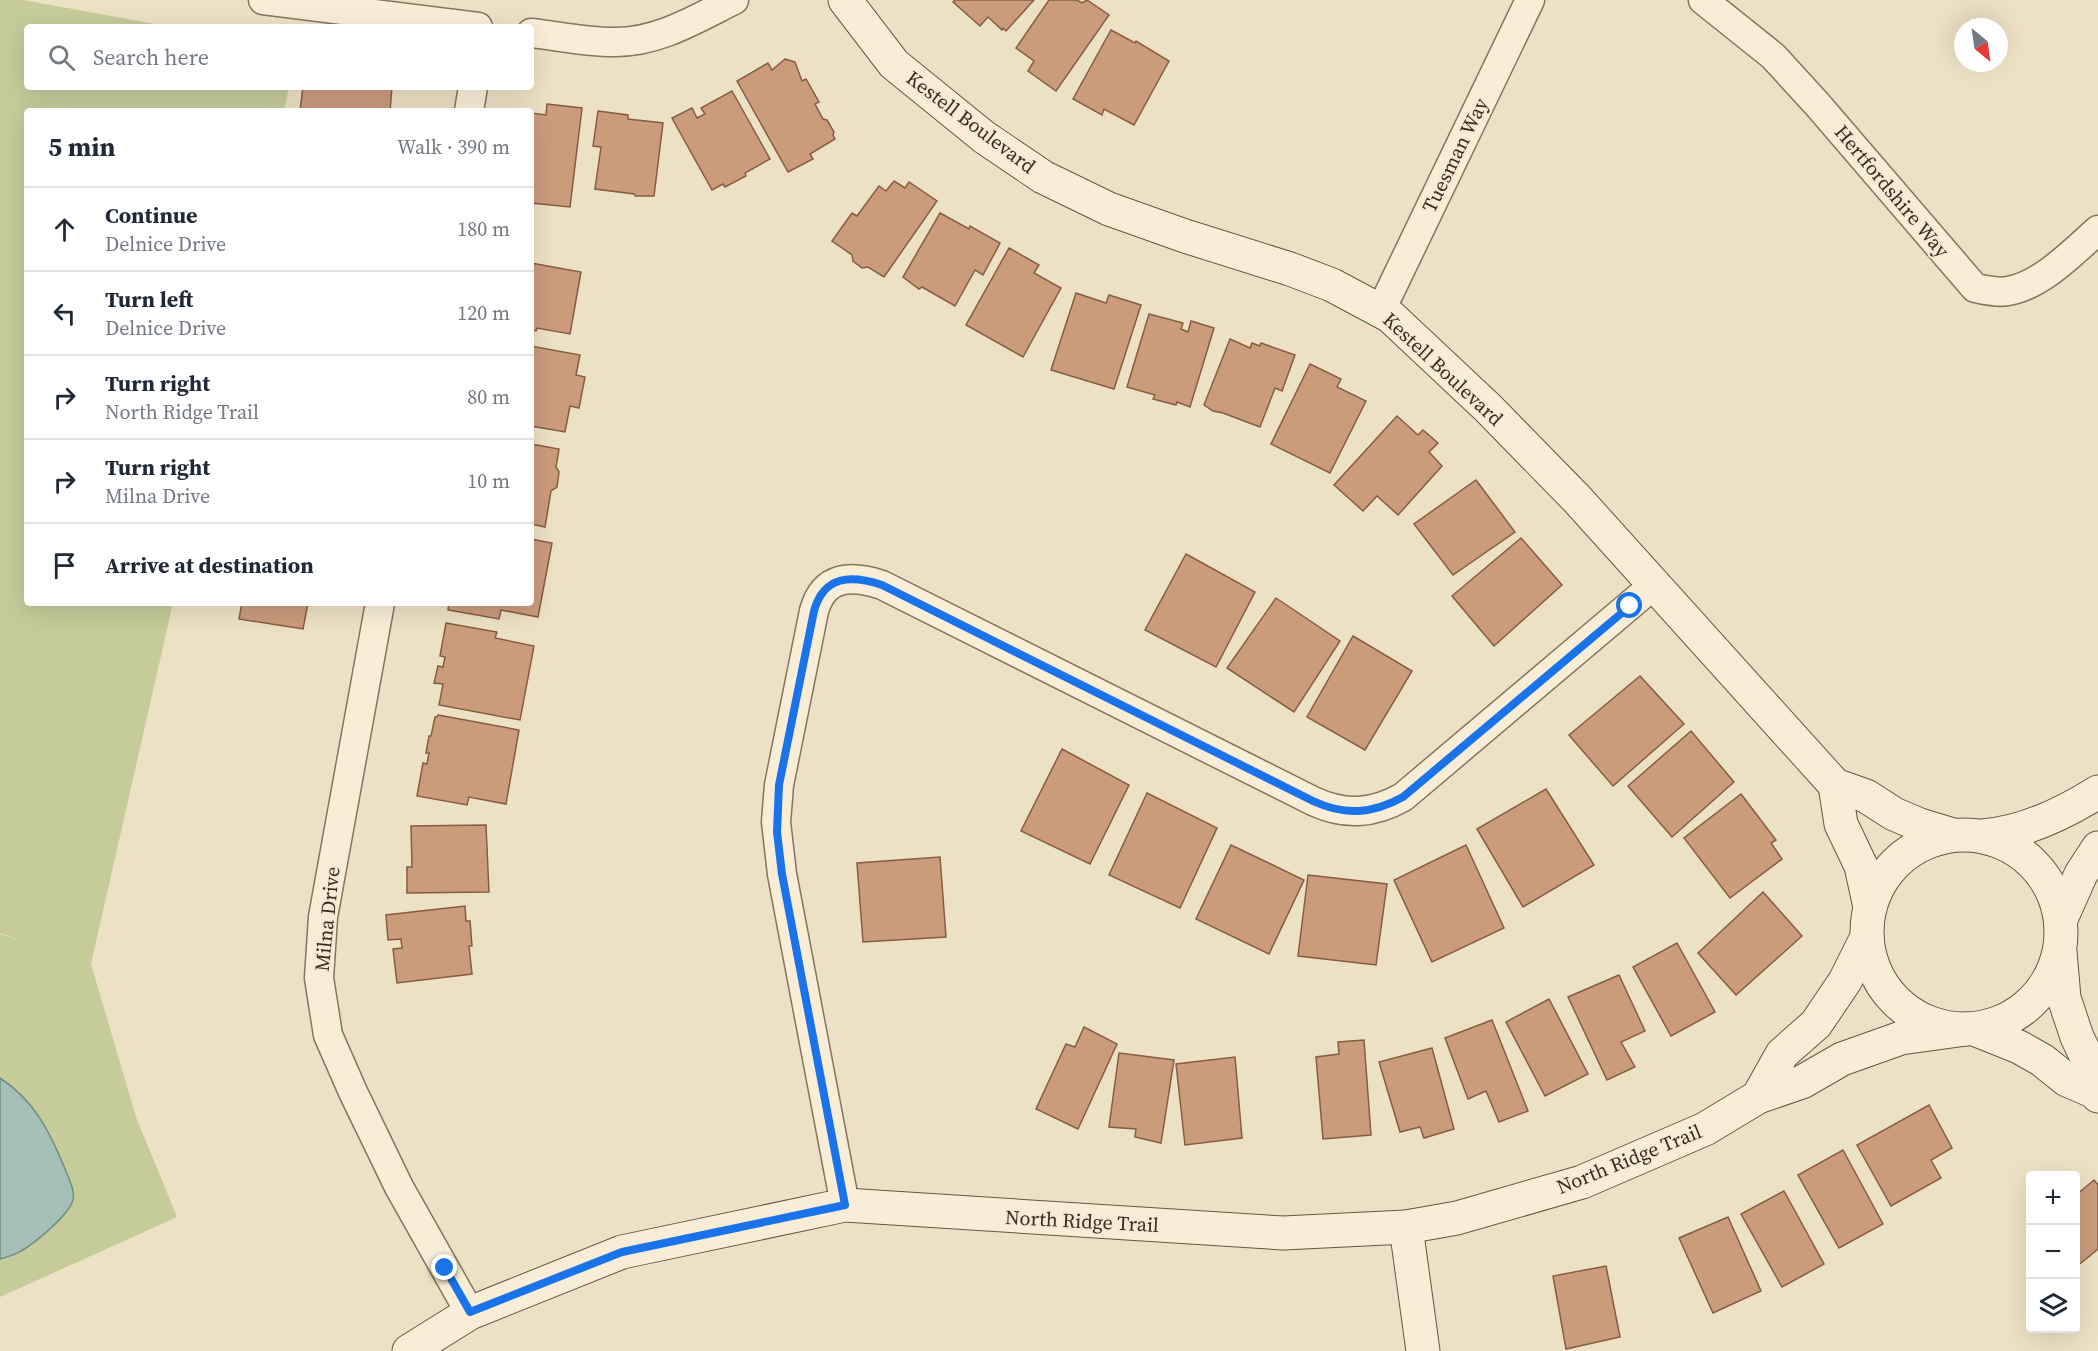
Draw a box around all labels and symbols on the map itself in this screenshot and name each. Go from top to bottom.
north arrow [1954,18,2008,72]
street label: Kestell Boulevard [901,64,1042,180]
street label: Tuesman Way [1415,92,1495,217]
street label: Hertfordshire Way [1828,119,1956,264]
street label: Kestell Boulevard [1377,306,1510,433]
route start [1616,592,1642,618]
street label: Milna Drive [308,865,346,973]
street label: North Ridge Trail [1552,1117,1706,1201]
street label: North Ridge Trail [1004,1203,1160,1239]
route end [431,1254,457,1280]

